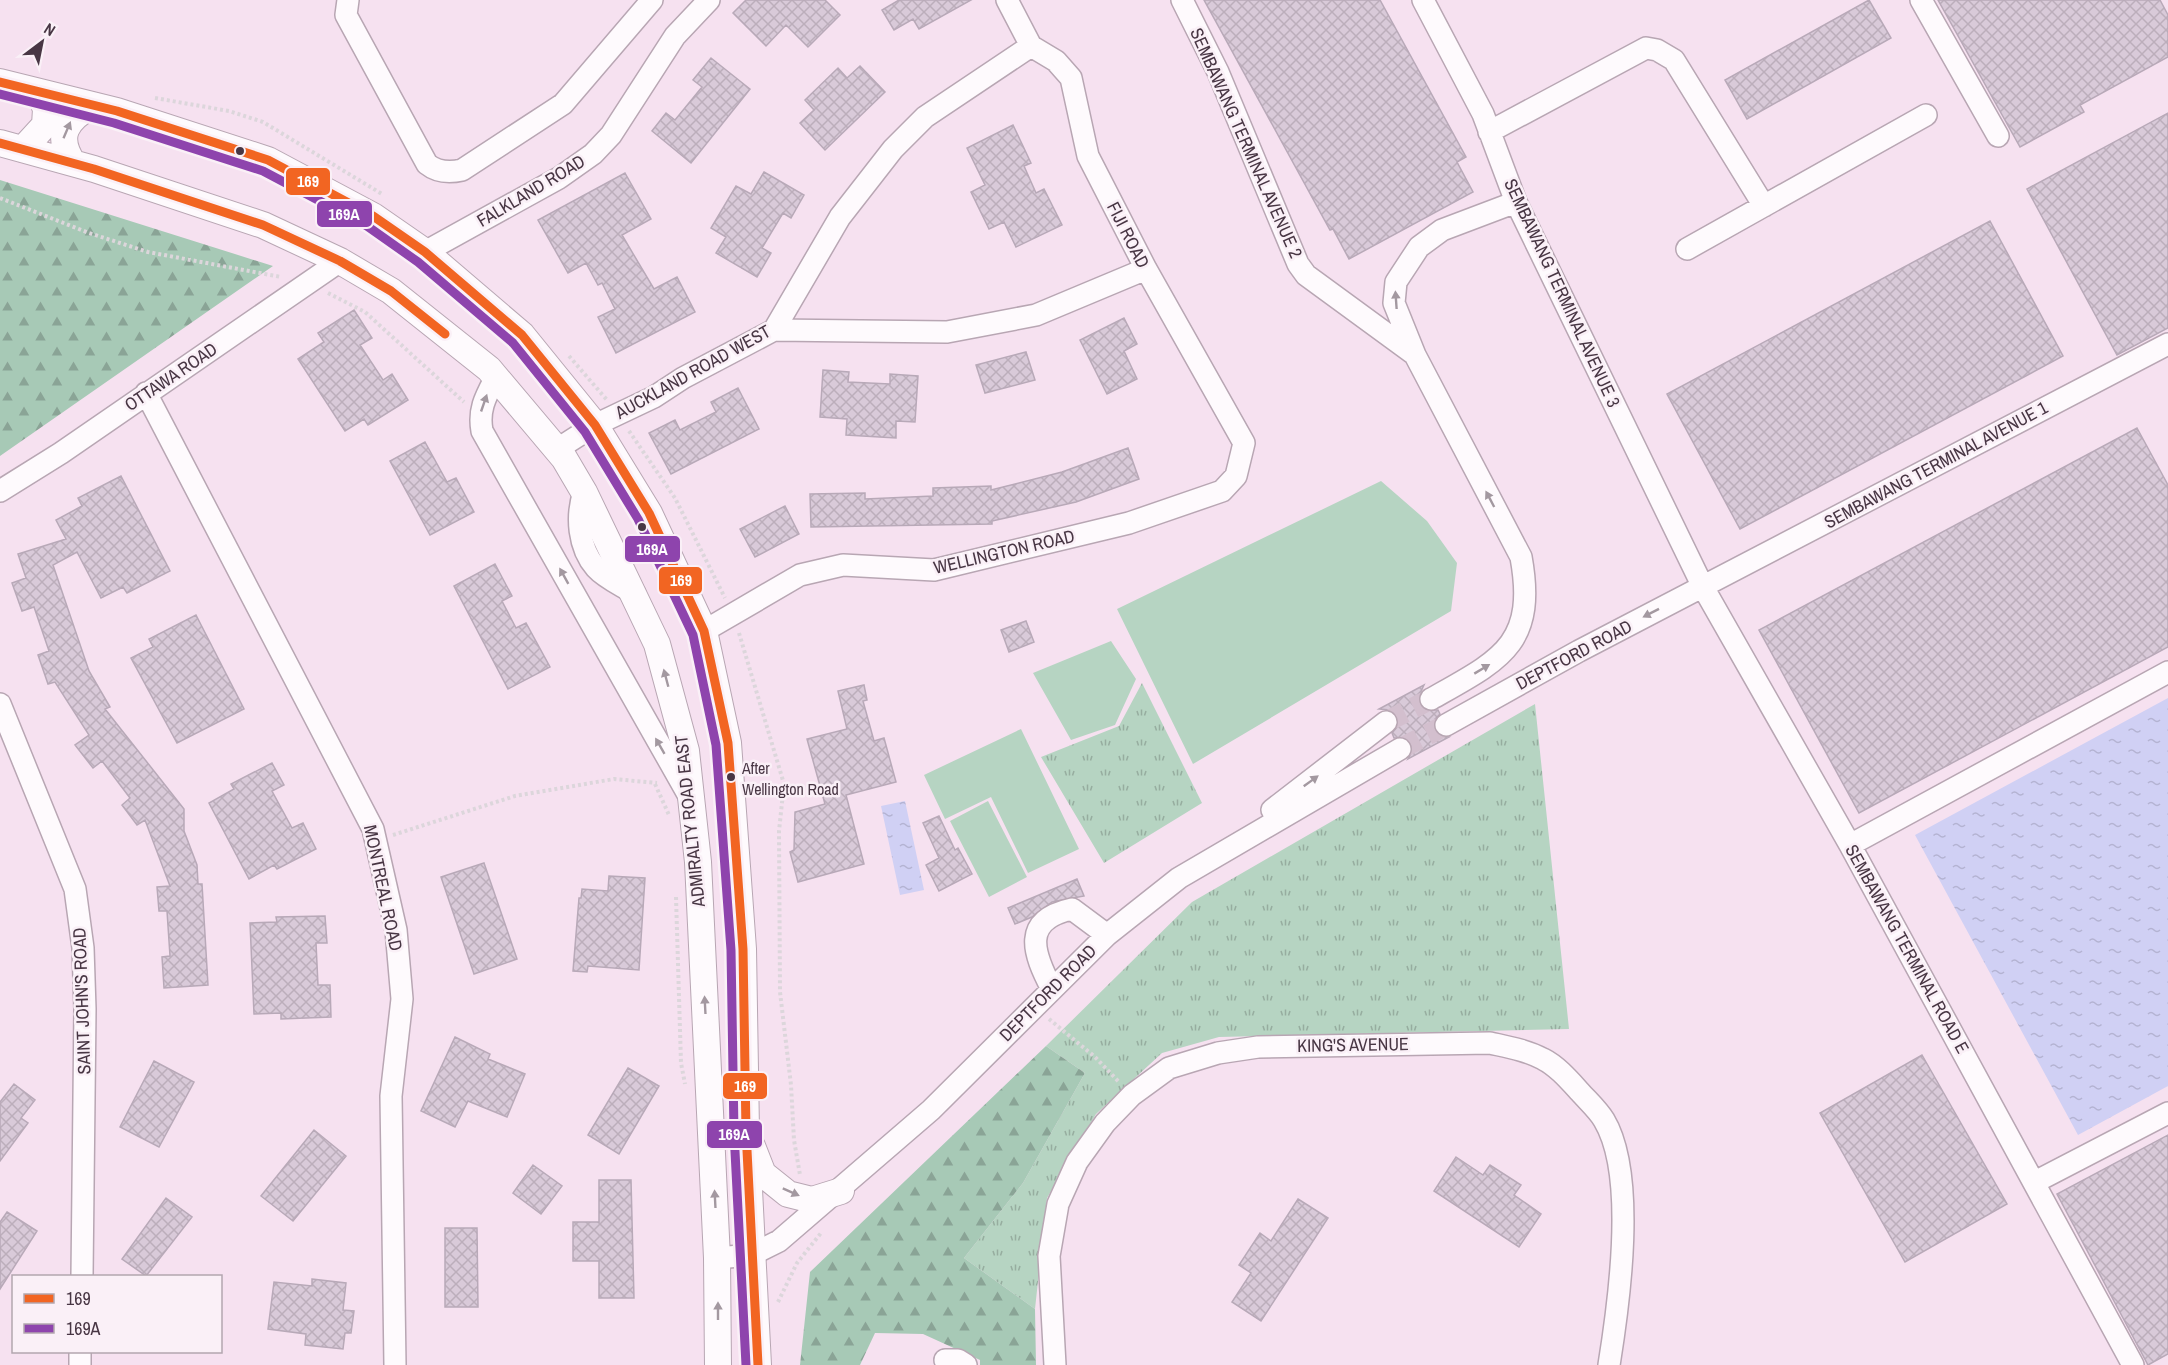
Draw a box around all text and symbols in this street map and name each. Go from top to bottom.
north arrow [12,12,72,72]
text: N [40,17,60,41]
street label: SEMBAWANG TERMINAL AVENUE 2 [1184,24,1309,262]
one-way arrow [62,120,72,138]
unlabelled marker [234,145,246,157]
street label: FALKLAND ROAD [472,148,590,233]
line badge: 169 [285,167,331,196]
text: 169 [297,170,319,192]
street label: SEMBAWANG TERMINAL AVENUE 3 [1498,174,1627,411]
street label: FIJI ROAD [1101,197,1156,272]
line badge: 169A [316,200,373,228]
text: 169A [328,203,360,225]
one-way arrow [1391,290,1401,309]
street label: AUCKLAND ROAD WEST [610,318,775,425]
street label: OTTAWA ROAD [119,336,222,417]
one-way arrow [480,394,489,412]
street label: SEMBAWANG TERMINAL AVENUE 1 [1820,395,2053,534]
one-way arrow [1485,490,1495,507]
unlabelled marker [636,521,648,533]
street label: WELLINGTON ROAD [931,523,1077,580]
line badge: 169A [624,535,681,563]
text: 169A [636,538,668,560]
line badge: 169 [658,566,703,595]
one-way arrow [559,567,569,584]
text: 169 [670,569,692,591]
one-way arrow [1642,608,1660,618]
street label: DEPTFORD ROAD [1511,613,1636,696]
one-way arrow [1474,664,1491,674]
one-way arrow [661,669,671,687]
street label: ADMIRALTY ROAD EAST [668,734,711,909]
one-way arrow [655,737,665,754]
place label: After Wellington Road [741,757,839,800]
marker: After Wellington Road [725,771,737,783]
one-way arrow [1303,775,1319,787]
street label: MONTREAL ROAD [358,823,409,953]
street label: SEMBAWANG TERMINAL ROAD E [1840,840,1975,1058]
street label: SAINT JOHN'S ROAD [66,927,97,1075]
street label: DEPTFORD ROAD [994,939,1102,1047]
one-way arrow [700,995,709,1014]
street label: KING'S AVENUE [1297,1031,1409,1058]
line badge: 169 [722,1072,768,1100]
text: 169 [734,1075,756,1097]
line badge: 169A [706,1120,763,1149]
text: 169A [718,1123,750,1145]
one-way arrow [782,1188,799,1197]
one-way arrow [710,1190,719,1209]
legend [12,1275,222,1353]
text: 169 [66,1286,91,1311]
one-way arrow [713,1302,723,1321]
text: 169A [66,1316,101,1341]

